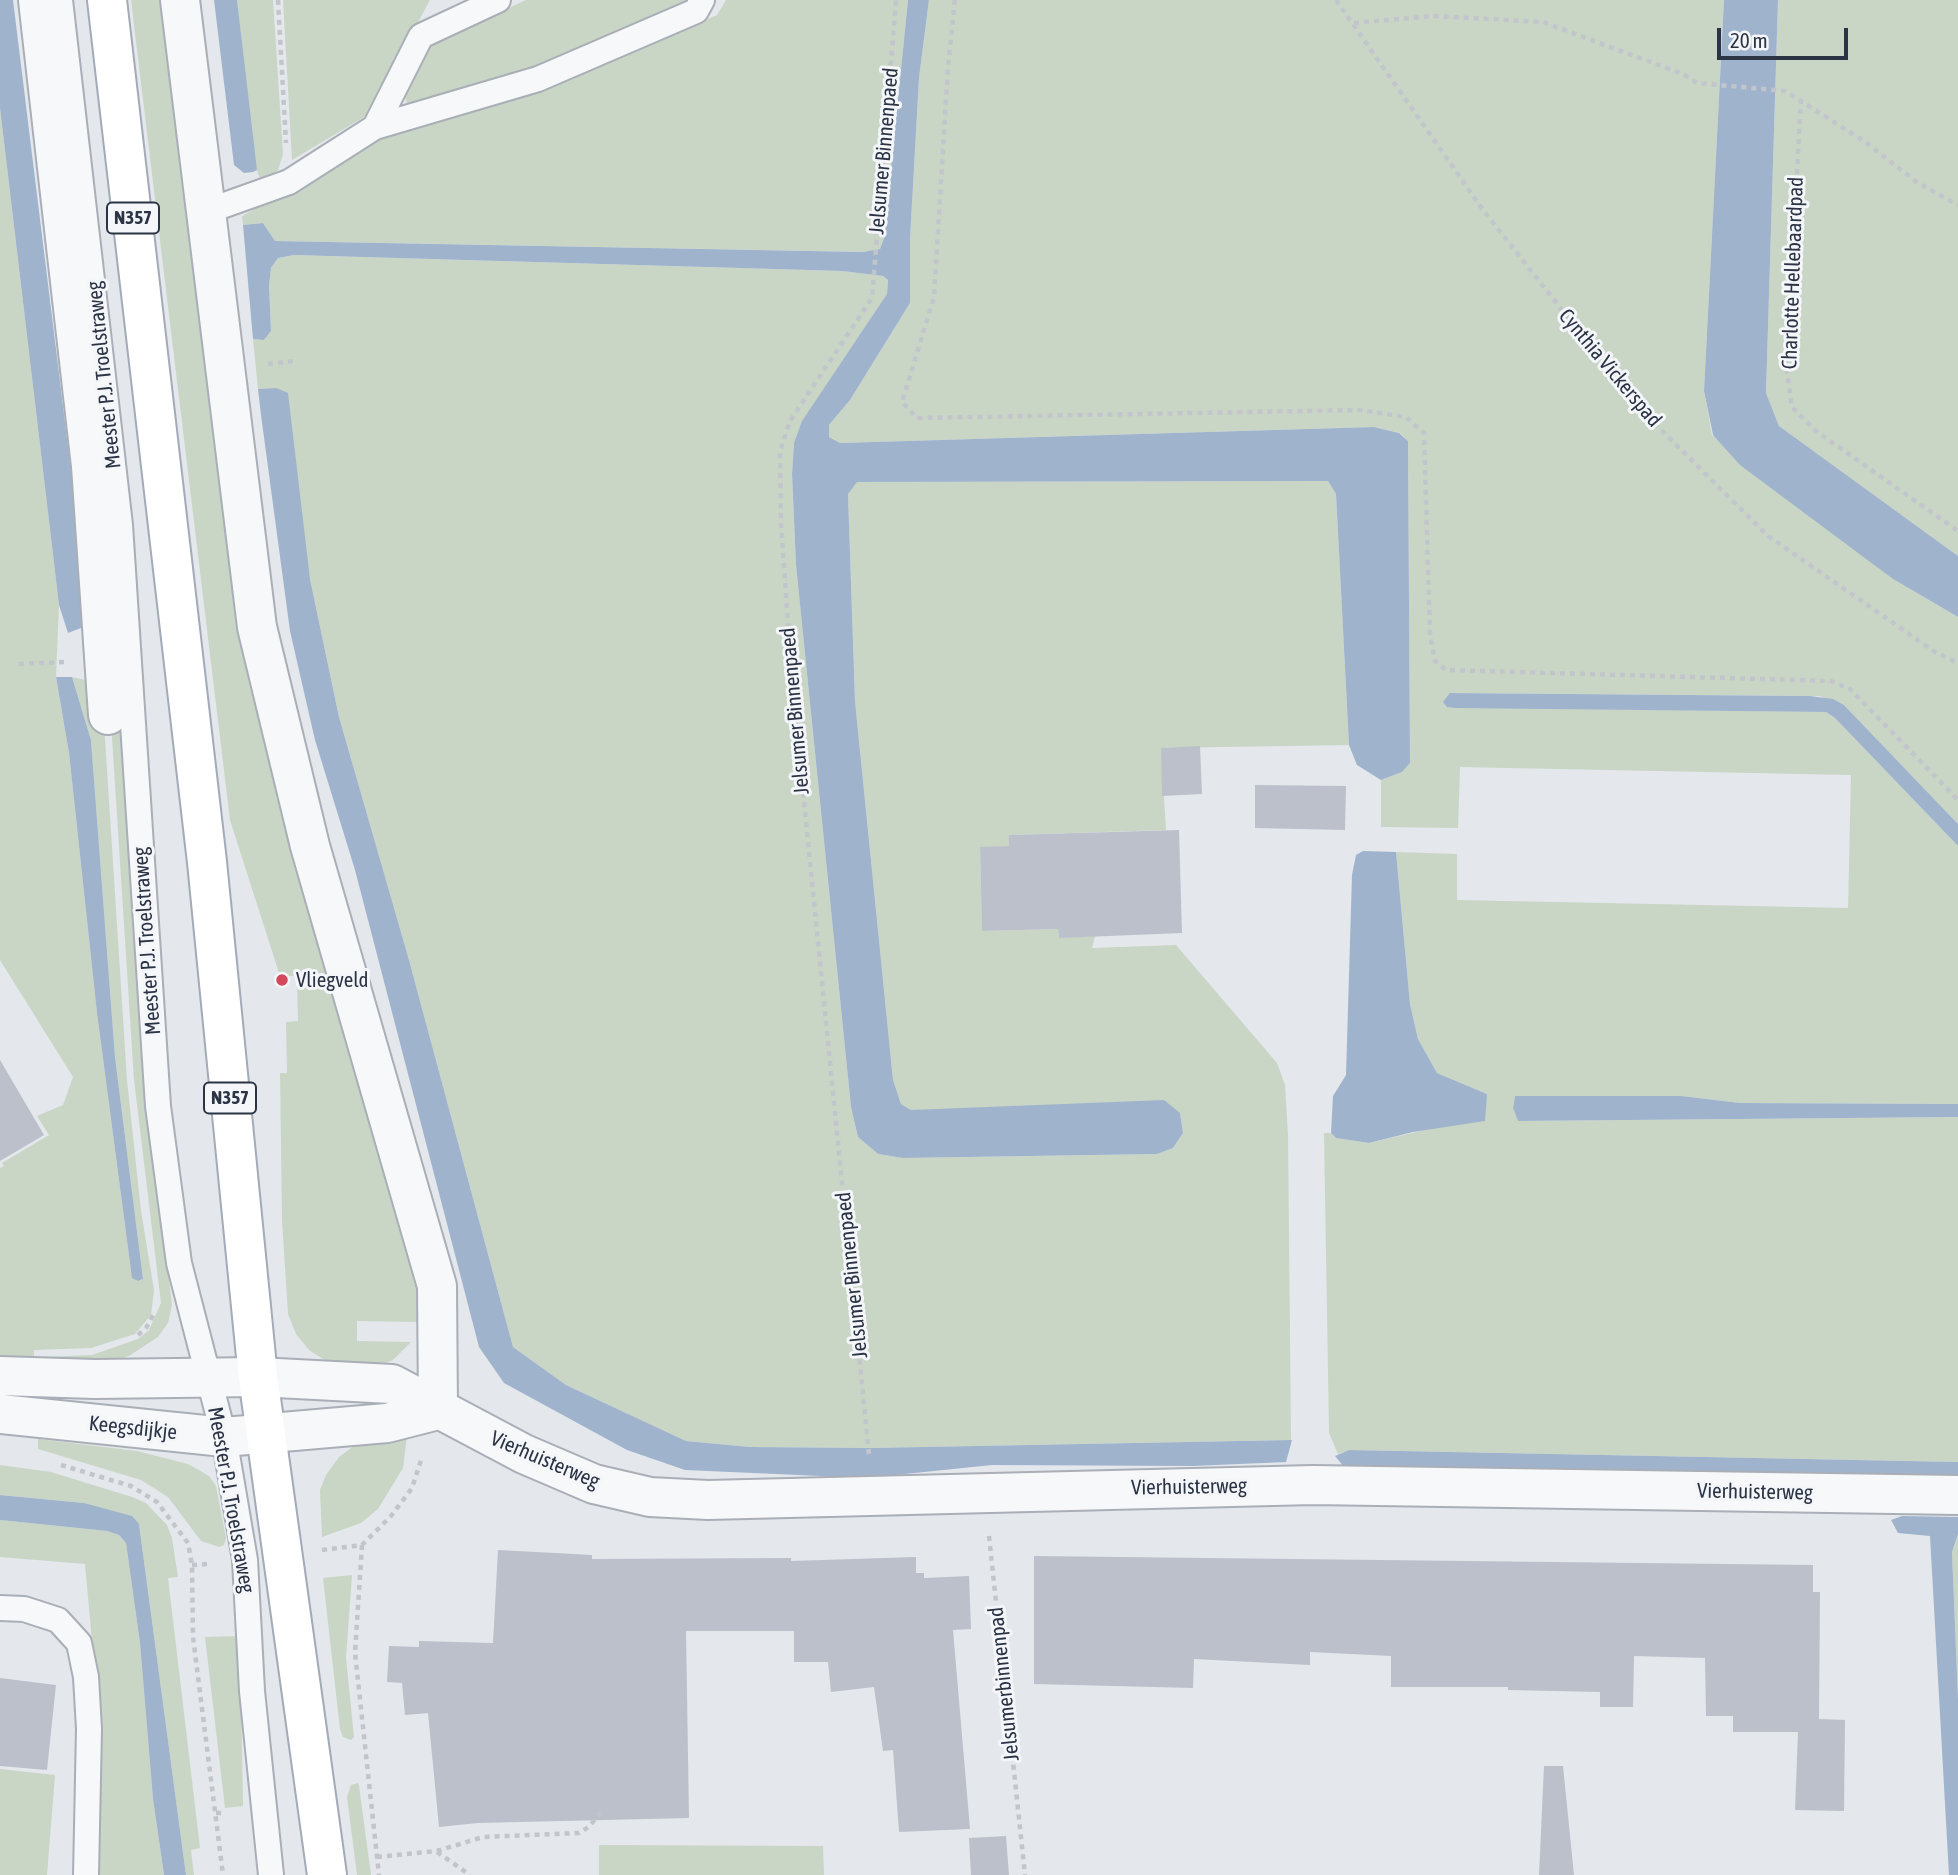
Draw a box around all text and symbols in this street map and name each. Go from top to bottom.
scale bar [1720,14,1851,58]
text: 20 m [1730,28,1768,52]
street label: Jelsumer Binnenpaed [864,67,904,235]
street label: Charlotte Hellebaardpad [1777,176,1809,370]
road number: N357 [107,202,159,233]
street label: Meester P.J. Troelstraweg [82,280,126,470]
street label: Cynthia Vickerspad [1553,304,1667,432]
street label: Jelsumer Binnenpaed [775,627,815,795]
street label: Meester P.J. Troelstraweg [128,846,166,1036]
place label: Vliegveld [296,967,369,993]
marker: Vliegveld [274,972,290,988]
road number: N357 [204,1082,256,1114]
street label: Jelsumer Binnenpaed [831,1191,873,1359]
street label: Meester P.J. Troelstraweg [202,1405,260,1595]
street label: Keegsdijkje [88,1411,178,1445]
street label: Vierhuisterweg [487,1426,603,1494]
street label: Vierhuisterweg [1131,1473,1247,1501]
street label: Vierhuisterweg [1697,1478,1813,1506]
street label: Jelsumerbinnenpad [983,1606,1025,1762]

